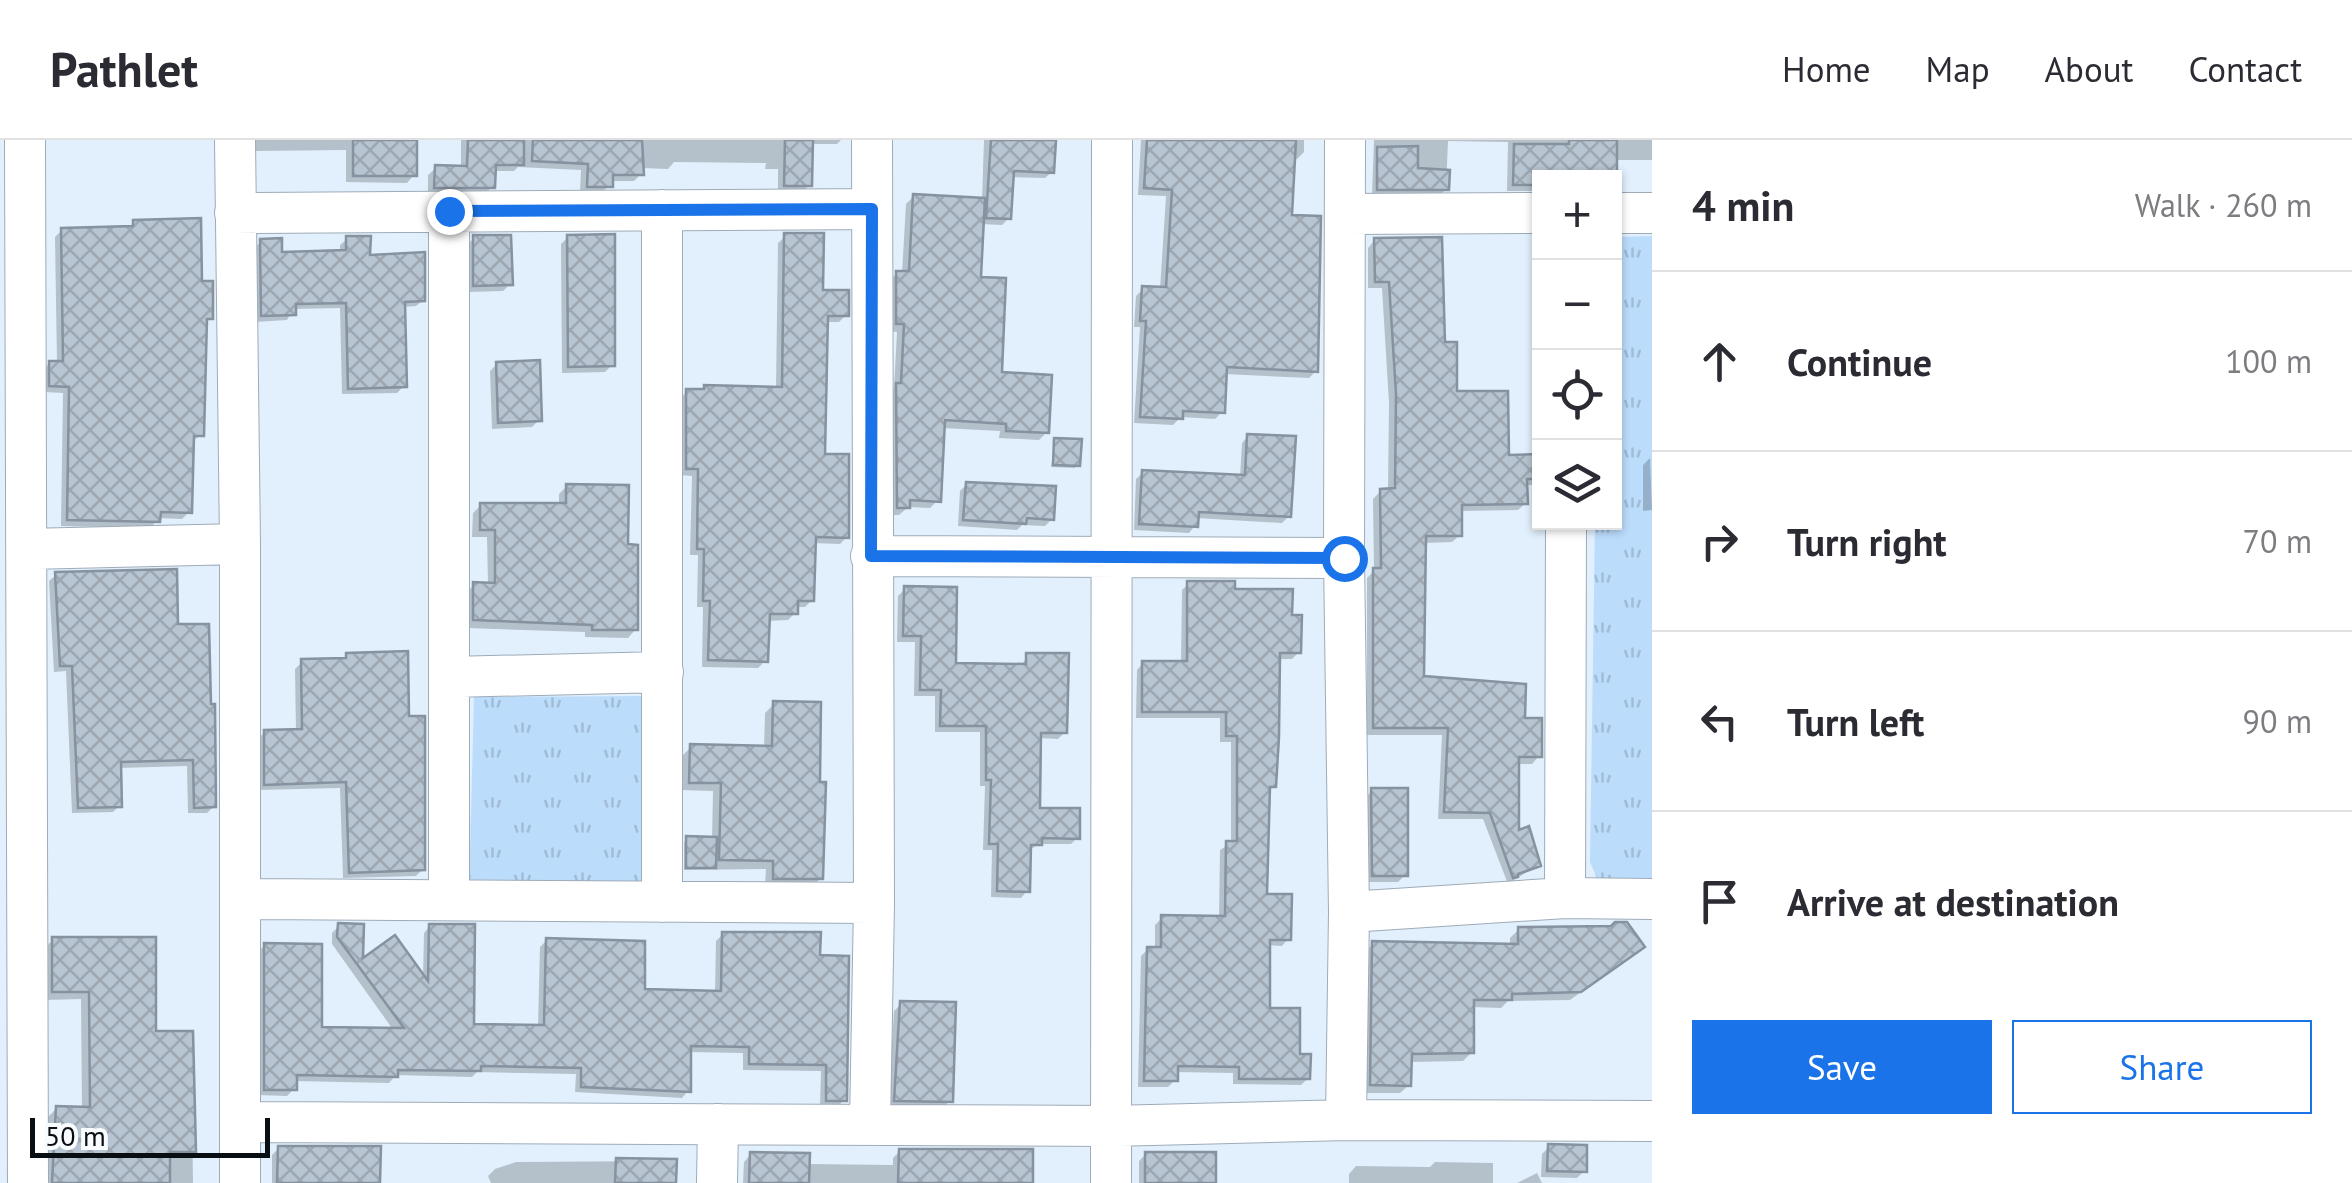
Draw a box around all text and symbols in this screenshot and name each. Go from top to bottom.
text: Pathlet [50,38,198,100]
text: Home [1782,46,1871,92]
text: Map [1926,46,1990,92]
text: About [2045,46,2133,92]
text: Contact [2188,46,2302,92]
map controls [1532,170,1622,530]
button: + [1532,170,1622,260]
text: 4 min [1692,178,1794,233]
text: Walk · 260 m [2135,184,2312,226]
route end [427,189,473,235]
button: − [1532,260,1622,350]
icon: ahead [1692,334,1747,389]
text: Continue [1787,337,1932,386]
text: 100 m [2225,340,2312,382]
button: locate [1532,350,1622,440]
button: layers [1532,440,1622,530]
icon: right [1692,514,1747,569]
text: Turn right [1787,517,1947,566]
text: 70 m [2243,520,2312,562]
route start [1322,536,1368,582]
icon: left [1692,694,1747,749]
text: Turn left [1787,697,1924,746]
text: 90 m [2243,700,2312,742]
icon: arrive [1692,874,1747,929]
text: Arrive at destination [1787,877,2119,926]
button: Save [1692,1020,1992,1114]
button: Share [2012,1020,2312,1114]
scale bar [30,1113,270,1158]
text: 50 m [45,1117,106,1154]

